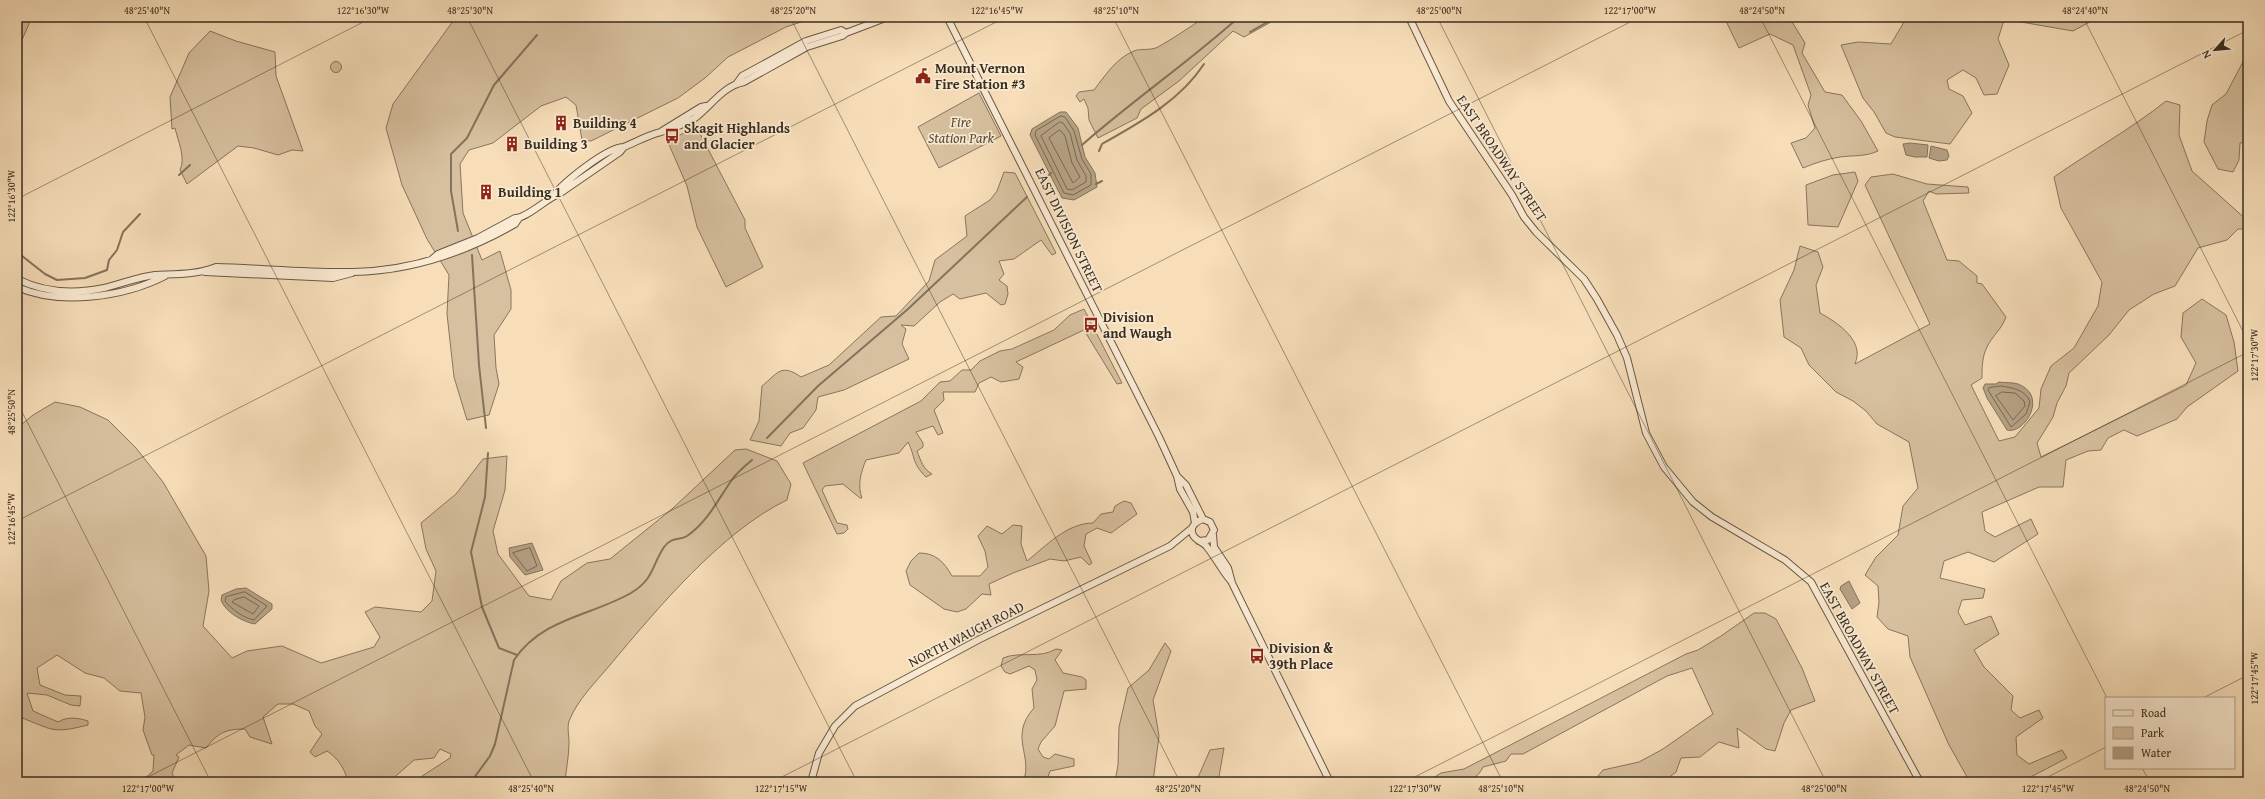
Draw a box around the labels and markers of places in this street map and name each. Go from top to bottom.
place label: Mount Vernon Fire Station #3 [935,58,1026,94]
public building icon: Mount Vernon Fire Station #3 [914,67,932,85]
place label: Building 4 [573,113,637,133]
building icon: Building 4 [552,114,570,132]
place label: Skagit Highlands and Glacier [684,118,790,154]
bus stop icon: Skagit Highlands and Glacier [663,127,681,145]
place label: Building 3 [524,134,588,154]
building icon: Building 3 [503,135,521,153]
place label: Building 1 [498,182,562,202]
building icon: Building 1 [477,183,495,201]
place label: Division and Waugh [1103,307,1173,343]
bus stop icon: Division and Waugh [1082,316,1100,334]
place label: Division & 39th Place [1269,638,1333,674]
bus stop icon: Division & 39th Place [1248,647,1266,665]

